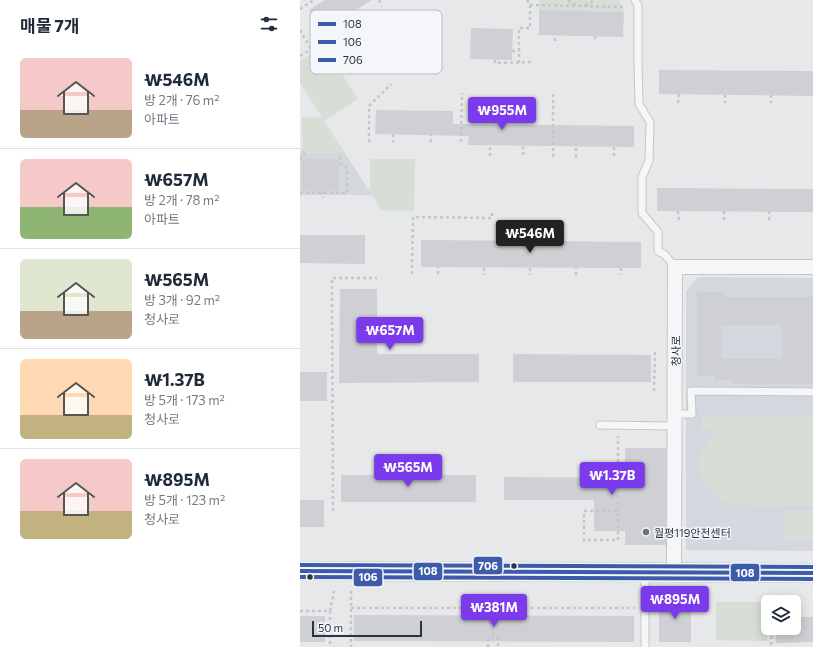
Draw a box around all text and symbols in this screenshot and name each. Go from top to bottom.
legend [310,10,442,74]
icon: filters [258,13,280,35]
text: 매물 7개 [20,15,80,36]
text: 108 [343,17,362,30]
text: 106 [343,35,362,48]
text: 706 [343,53,363,66]
text: ₩546M [144,69,210,90]
icon: home [52,74,100,122]
text: 방 2개 · 76 m² [144,92,219,108]
pin: ₩955M [474,97,530,131]
text: ₩955M [477,102,527,118]
text: 아파트 [144,111,180,127]
text: ₩657M [144,169,209,190]
icon: home [52,175,100,223]
text: 방 2개 · 78 m² [144,192,219,208]
text: 아파트 [144,211,180,227]
pin: ₩546M [502,220,558,254]
text: ₩546M [505,225,555,241]
text: ₩565M [144,269,209,290]
icon: home [52,275,100,323]
text: 방 3개 · 92 m² [144,292,220,308]
text: 청사로 [144,311,180,327]
pin: ₩657M [362,317,418,351]
text: ₩657M [365,322,415,338]
street label: 청사로 [669,336,682,366]
text: ₩1.37B [144,369,205,390]
icon: home [52,375,100,423]
text: 방 5개 · 173 m² [144,392,225,408]
text: 청사로 [144,411,180,427]
pin: ₩565M [380,454,436,488]
text: ₩565M [383,459,433,475]
pin: ₩1.37B [579,462,645,496]
text: ₩1.37B [589,467,635,483]
text: ₩895M [144,469,210,490]
icon: home [52,475,100,523]
text: 방 5개 · 123 m² [144,492,225,508]
text: 청사로 [144,511,180,527]
place label: 월평119안전센터 [654,526,731,539]
marker: 월평119안전센터 [641,527,651,537]
line badge: 706 [473,556,503,575]
text: 706 [478,559,498,572]
unlabelled marker [509,561,519,571]
line badge: 108 [413,562,443,581]
line badge: 108 [730,563,760,582]
text: 108 [418,564,438,577]
text: 108 [735,566,755,579]
line badge: 106 [353,568,383,587]
text: 106 [358,570,378,583]
unlabelled marker [305,572,315,582]
pin: ₩895M [647,586,703,620]
text: ₩895M [650,591,700,607]
pin: ₩381M [466,594,522,628]
map controls [761,595,801,635]
button: layers [761,595,801,635]
text: ₩381M [470,599,518,615]
scale bar [312,619,422,638]
text: 50 m [318,621,343,634]

